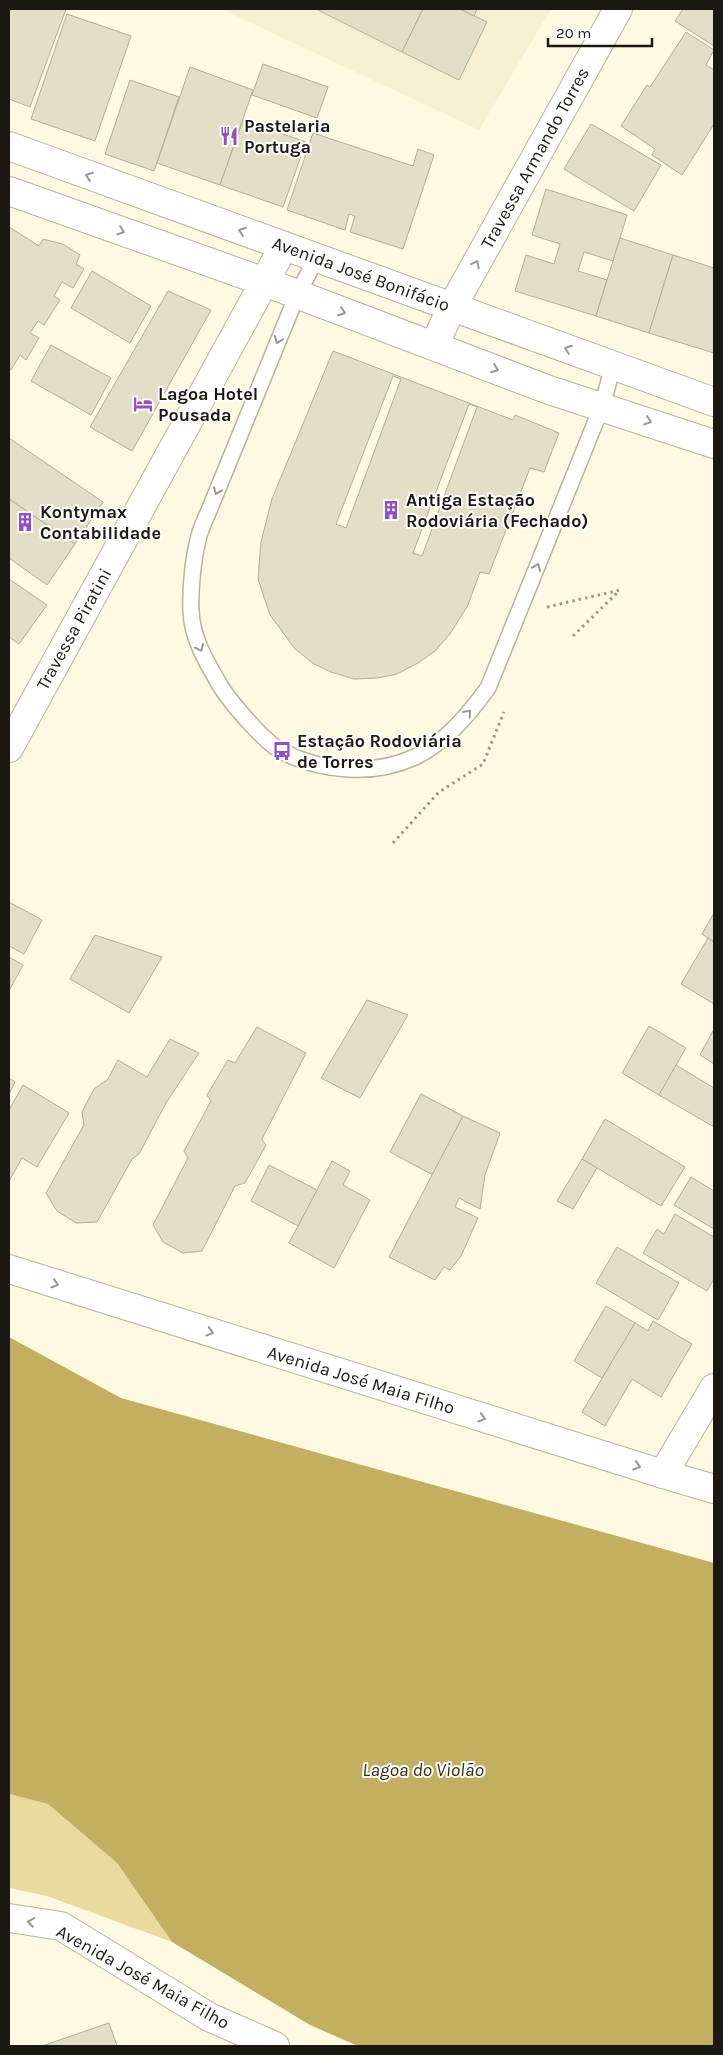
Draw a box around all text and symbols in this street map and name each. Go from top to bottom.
scale bar [548,15,652,47]
text: 20 m [556,24,591,42]
street label: Travessa Armando Torres [476,64,594,252]
place label: Pastelaria Portuga [244,115,331,158]
restaurant icon: Pastelaria Portuga [218,125,240,147]
one-way arrow [85,172,94,182]
one-way arrow [116,225,124,235]
one-way arrow [238,227,246,237]
street label: Avenida José Bonifácio [269,232,453,316]
one-way arrow [469,261,479,270]
one-way arrow [338,306,346,316]
one-way arrow [274,335,285,344]
one-way arrow [564,345,572,355]
one-way arrow [490,363,498,373]
place label: Lagoa Hotel Pousada [158,383,258,426]
hotel icon: Lagoa Hotel Pousada [132,393,154,415]
one-way arrow [643,416,652,426]
one-way arrow [213,486,224,495]
place label: Antiga Estação Rodoviária (Fechado) [406,489,589,532]
building icon: Antiga Estação Rodoviária (Fechado) [380,499,402,521]
place label: Kontymax Contabilidade [40,501,161,544]
building icon: Kontymax Contabilidade [14,511,36,533]
one-way arrow [531,563,541,572]
street label: Travessa Piratini [32,564,116,694]
one-way arrow [194,643,204,652]
one-way arrow [463,710,472,719]
place label: Estação Rodoviária de Torres [297,730,462,773]
bus stop icon: Estação Rodoviária de Torres [271,740,293,762]
one-way arrow [50,1278,59,1288]
one-way arrow [206,1327,214,1337]
street label: Avenida José Maia Filho [265,1341,457,1419]
one-way arrow [477,1412,486,1422]
one-way arrow [633,1461,641,1471]
water label: Lagoa do Violão [362,1759,484,1781]
one-way arrow [27,1917,35,1927]
street label: Avenida José Maia Filho [53,1920,233,2034]

